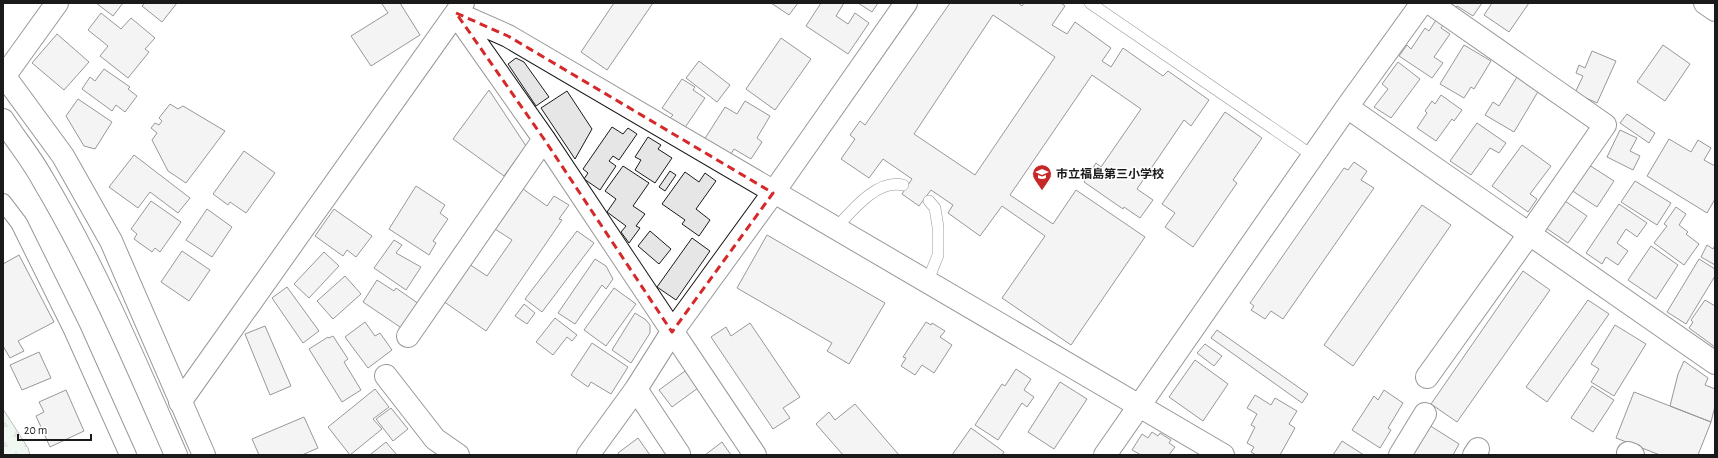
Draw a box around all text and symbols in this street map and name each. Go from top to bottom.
school or university icon: 市立福島第三小学校 [1031,163,1053,191]
place label: 市立福島第三小学校 [1056,167,1164,180]
scale bar [18,416,91,442]
text: 20 m [24,424,47,436]

